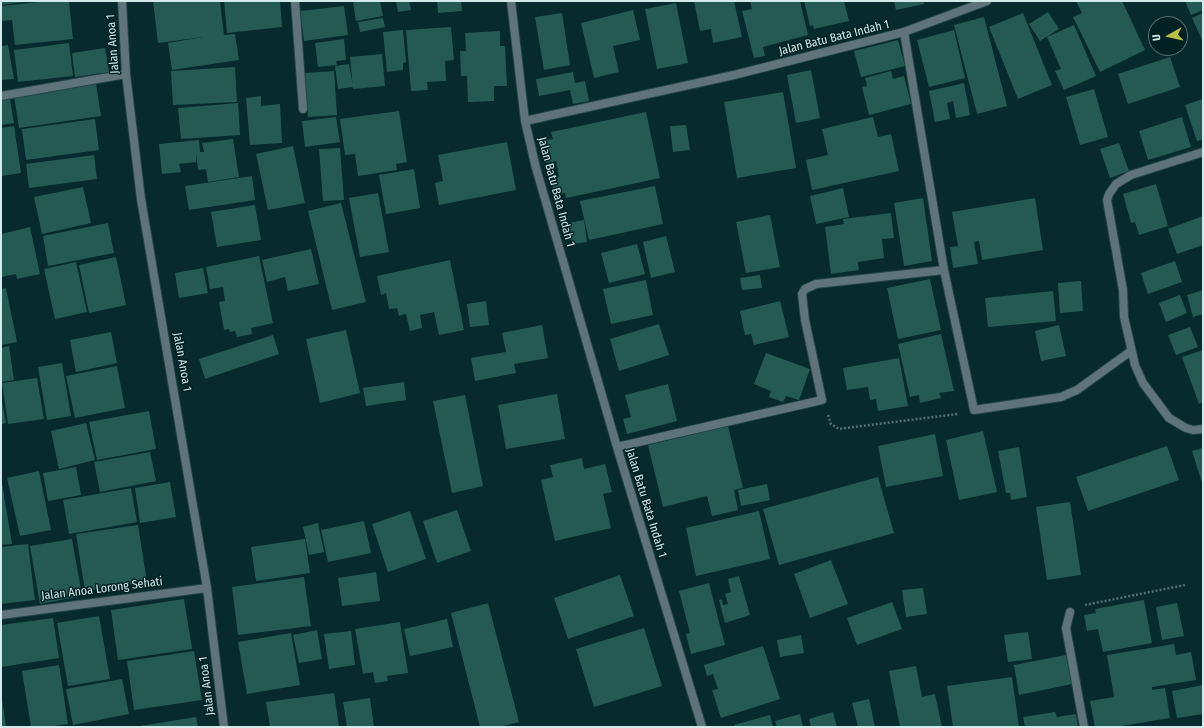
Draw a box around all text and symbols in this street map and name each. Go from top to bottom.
street label: Jalan Anoa 1 [104,14,122,74]
north arrow [1148,16,1188,56]
street label: Jalan Batu Bata Indah 1 [777,17,891,59]
text: U [1150,33,1163,42]
street label: Jalan Batu Bata Indah 1 [534,135,578,249]
street label: Jalan Anoa 1 [170,332,194,392]
street label: Jalan Batu Bata Indah 1 [623,447,669,559]
street label: Jalan Anoa Lorong Sehati [41,574,163,604]
street label: Jalan Anoa 1 [196,656,218,716]

